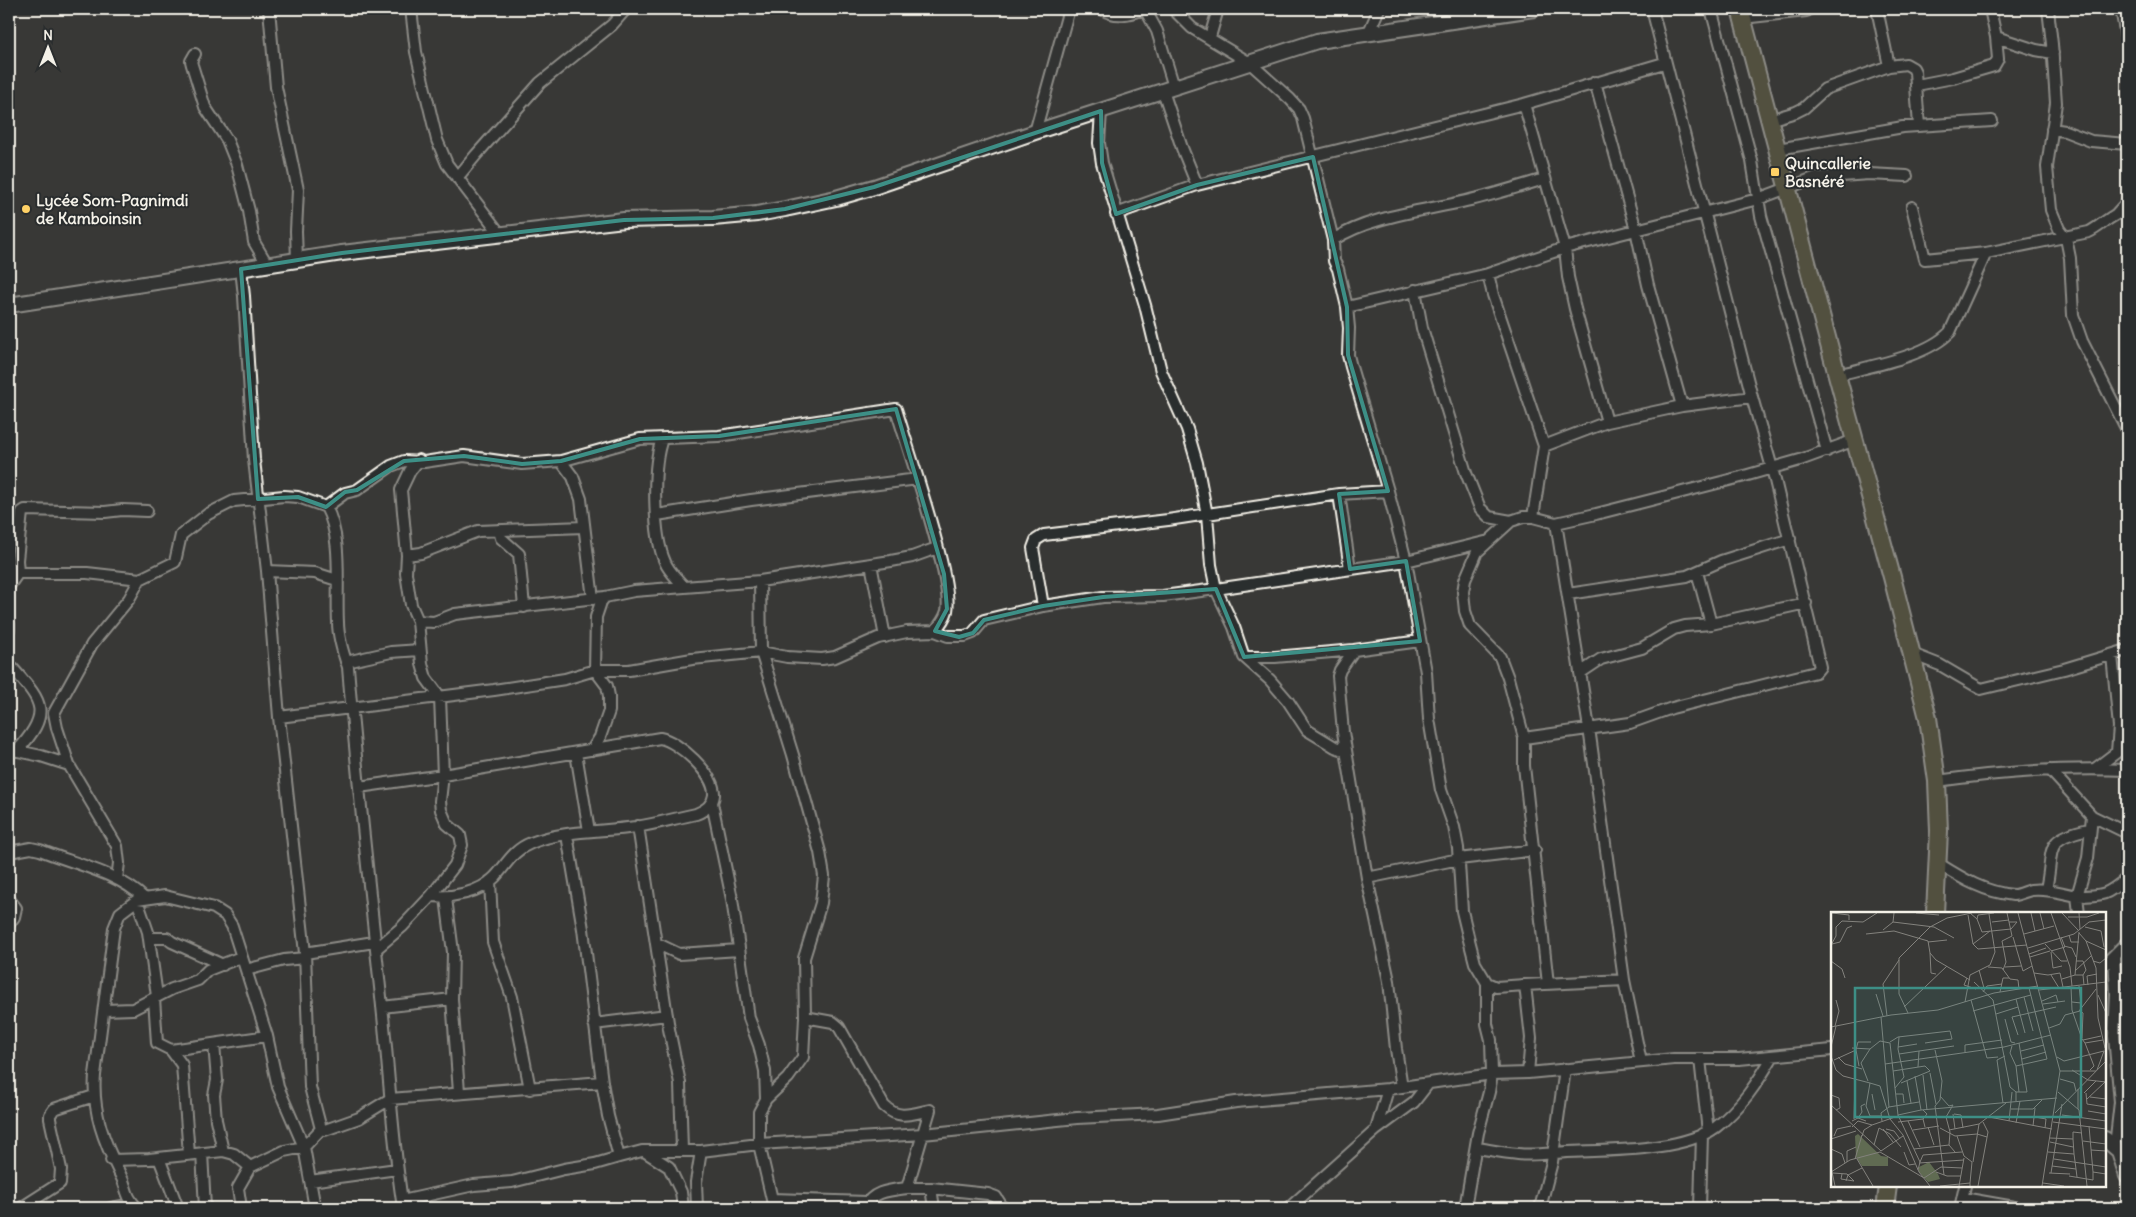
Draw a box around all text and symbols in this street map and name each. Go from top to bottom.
north arrow [22,22,72,72]
text: N [43,26,53,44]
place label: Quincallerie Basnéré [1785,153,1871,191]
marker: Quincallerie Basnéré [1769,166,1781,178]
place label: Lycée Som-Pagnimdi de Kamboinsin [36,190,188,228]
marker: Lycée Som-Pagnimdi de Kamboinsin [20,203,32,215]
inset map [1831,912,2106,1187]

